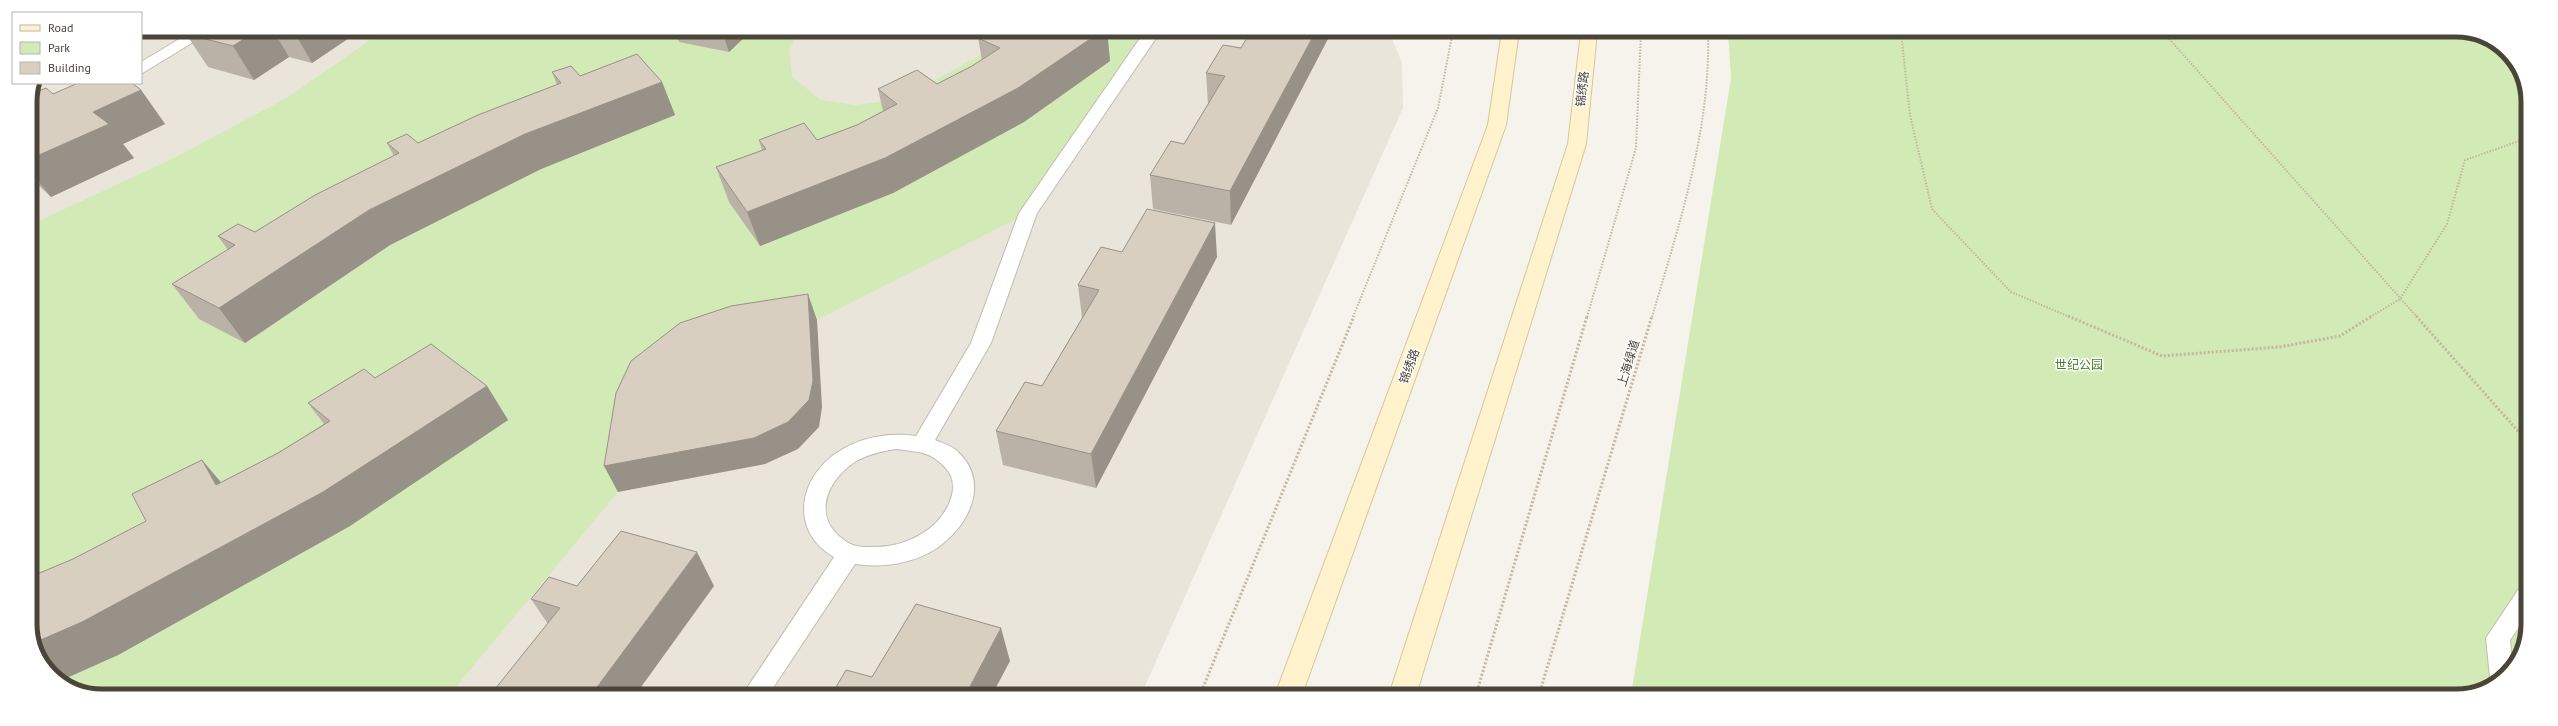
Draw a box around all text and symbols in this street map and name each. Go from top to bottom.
legend [12,12,142,84]
text: Road [48,20,73,35]
text: Park [48,40,70,55]
text: Building [48,60,91,75]
street label: 锦绣路 [1573,70,1591,108]
street label: 上海绿道 [1614,338,1642,388]
street label: 锦绣路 [1396,347,1422,385]
park label: 世纪公园 [2055,357,2103,372]

